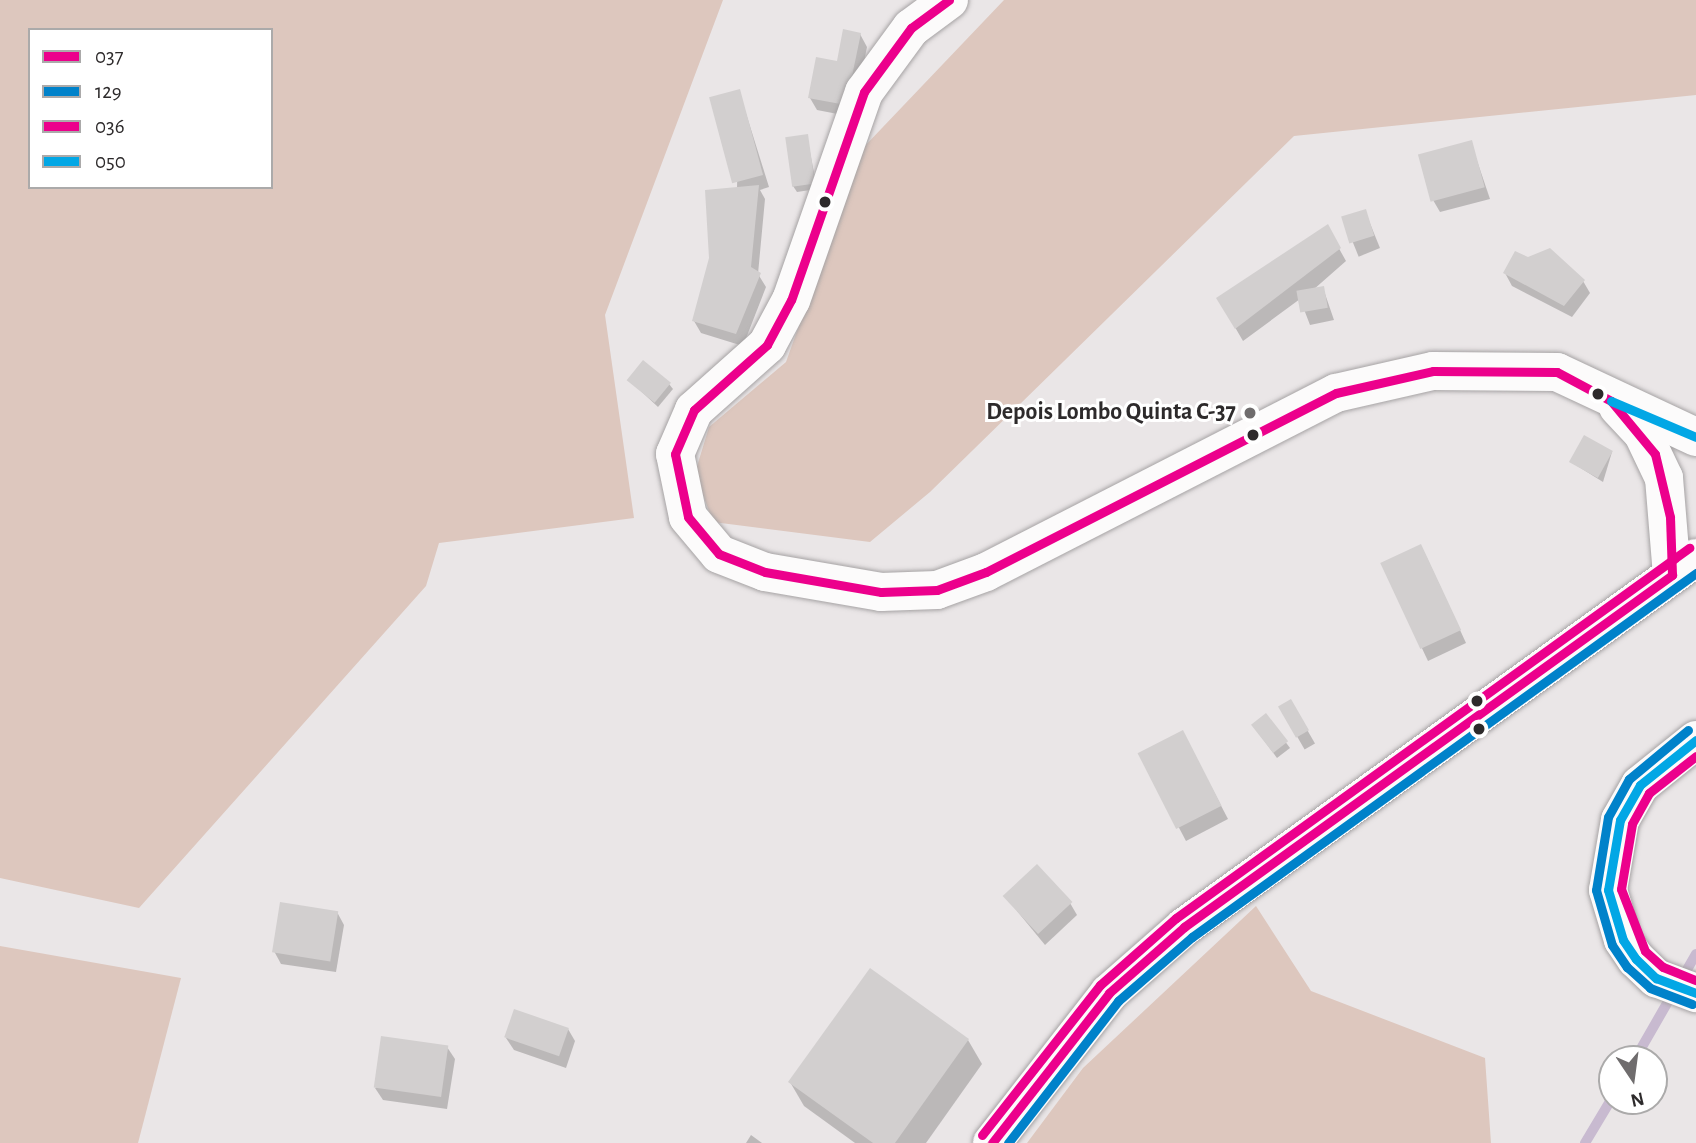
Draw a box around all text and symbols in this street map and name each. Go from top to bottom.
legend [28,28,273,189]
text: 037 [95,46,124,67]
text: 129 [95,81,122,102]
text: 036 [95,116,125,137]
text: 050 [95,151,126,172]
unlabelled marker [818,195,832,209]
unlabelled marker [1591,387,1605,401]
place label: Depois Lombo Quinta C-37 [986,399,1236,427]
marker: Depois Lombo Quinta C-37 [1242,405,1258,421]
unlabelled marker [1246,428,1260,442]
unlabelled marker [1470,694,1484,708]
unlabelled marker [1472,722,1486,736]
north arrow [1598,1045,1668,1115]
text: N [1629,1088,1646,1110]

